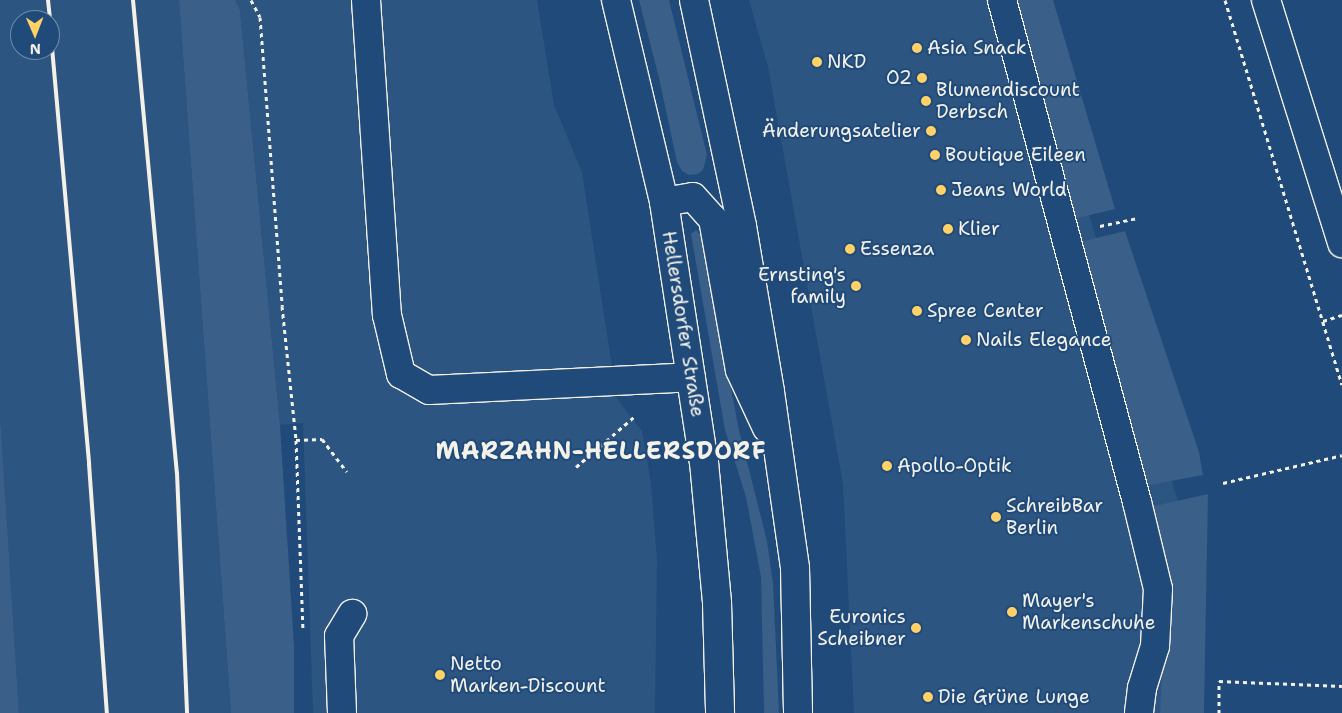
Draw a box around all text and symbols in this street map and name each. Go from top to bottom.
north arrow [10,10,60,60]
place label: Asia Snack [927,37,1027,59]
text: N [30,40,41,58]
marker: Asia Snack [911,42,923,54]
place label: NKD [827,51,866,73]
marker: NKD [811,56,823,68]
place label: O2 [886,67,912,89]
marker: O2 [916,72,928,84]
place label: Blumendiscount Derbsch [936,79,1080,123]
marker: Blumendiscount Derbsch [920,95,932,107]
place label: Änderungsatelier [762,120,921,142]
marker: Änderungsatelier [925,125,937,137]
place label: Boutique Eileen [945,144,1086,166]
marker: Boutique Eileen [929,149,941,161]
place label: Jeans World [951,179,1067,201]
marker: Jeans World [935,184,947,196]
place label: Klier [958,218,1000,240]
marker: Klier [942,223,954,235]
street label: Hellersdorfer Straße [657,229,709,419]
place label: Essenza [860,238,934,260]
marker: Essenza [844,243,856,255]
place label: Ernsting's family [758,264,846,308]
marker: Ernsting's family [850,280,862,292]
place label: Spree Center [927,300,1044,322]
marker: Spree Center [911,305,923,317]
place label: Nails Elegance [976,329,1112,351]
marker: Nails Elegance [960,334,972,346]
district label: MARZAHN-HELLERSDORF [433,438,769,466]
place label: Apollo-Optik [897,455,1012,477]
marker: Apollo-Optik [881,460,893,472]
place label: SchreibBar Berlin [1006,495,1103,539]
marker: SchreibBar Berlin [990,511,1002,523]
place label: Mayer's Markenschuhe [1022,590,1155,634]
place label: Euronics Scheibner [817,606,906,650]
marker: Mayer's Markenschuhe [1006,606,1018,618]
marker: Euronics Scheibner [910,622,922,634]
place label: Netto Marken-Discount [450,653,606,697]
marker: Netto Marken-Discount [434,669,446,681]
place label: Die Grüne Lunge [938,686,1090,708]
marker: Die Grüne Lunge [922,691,934,703]

